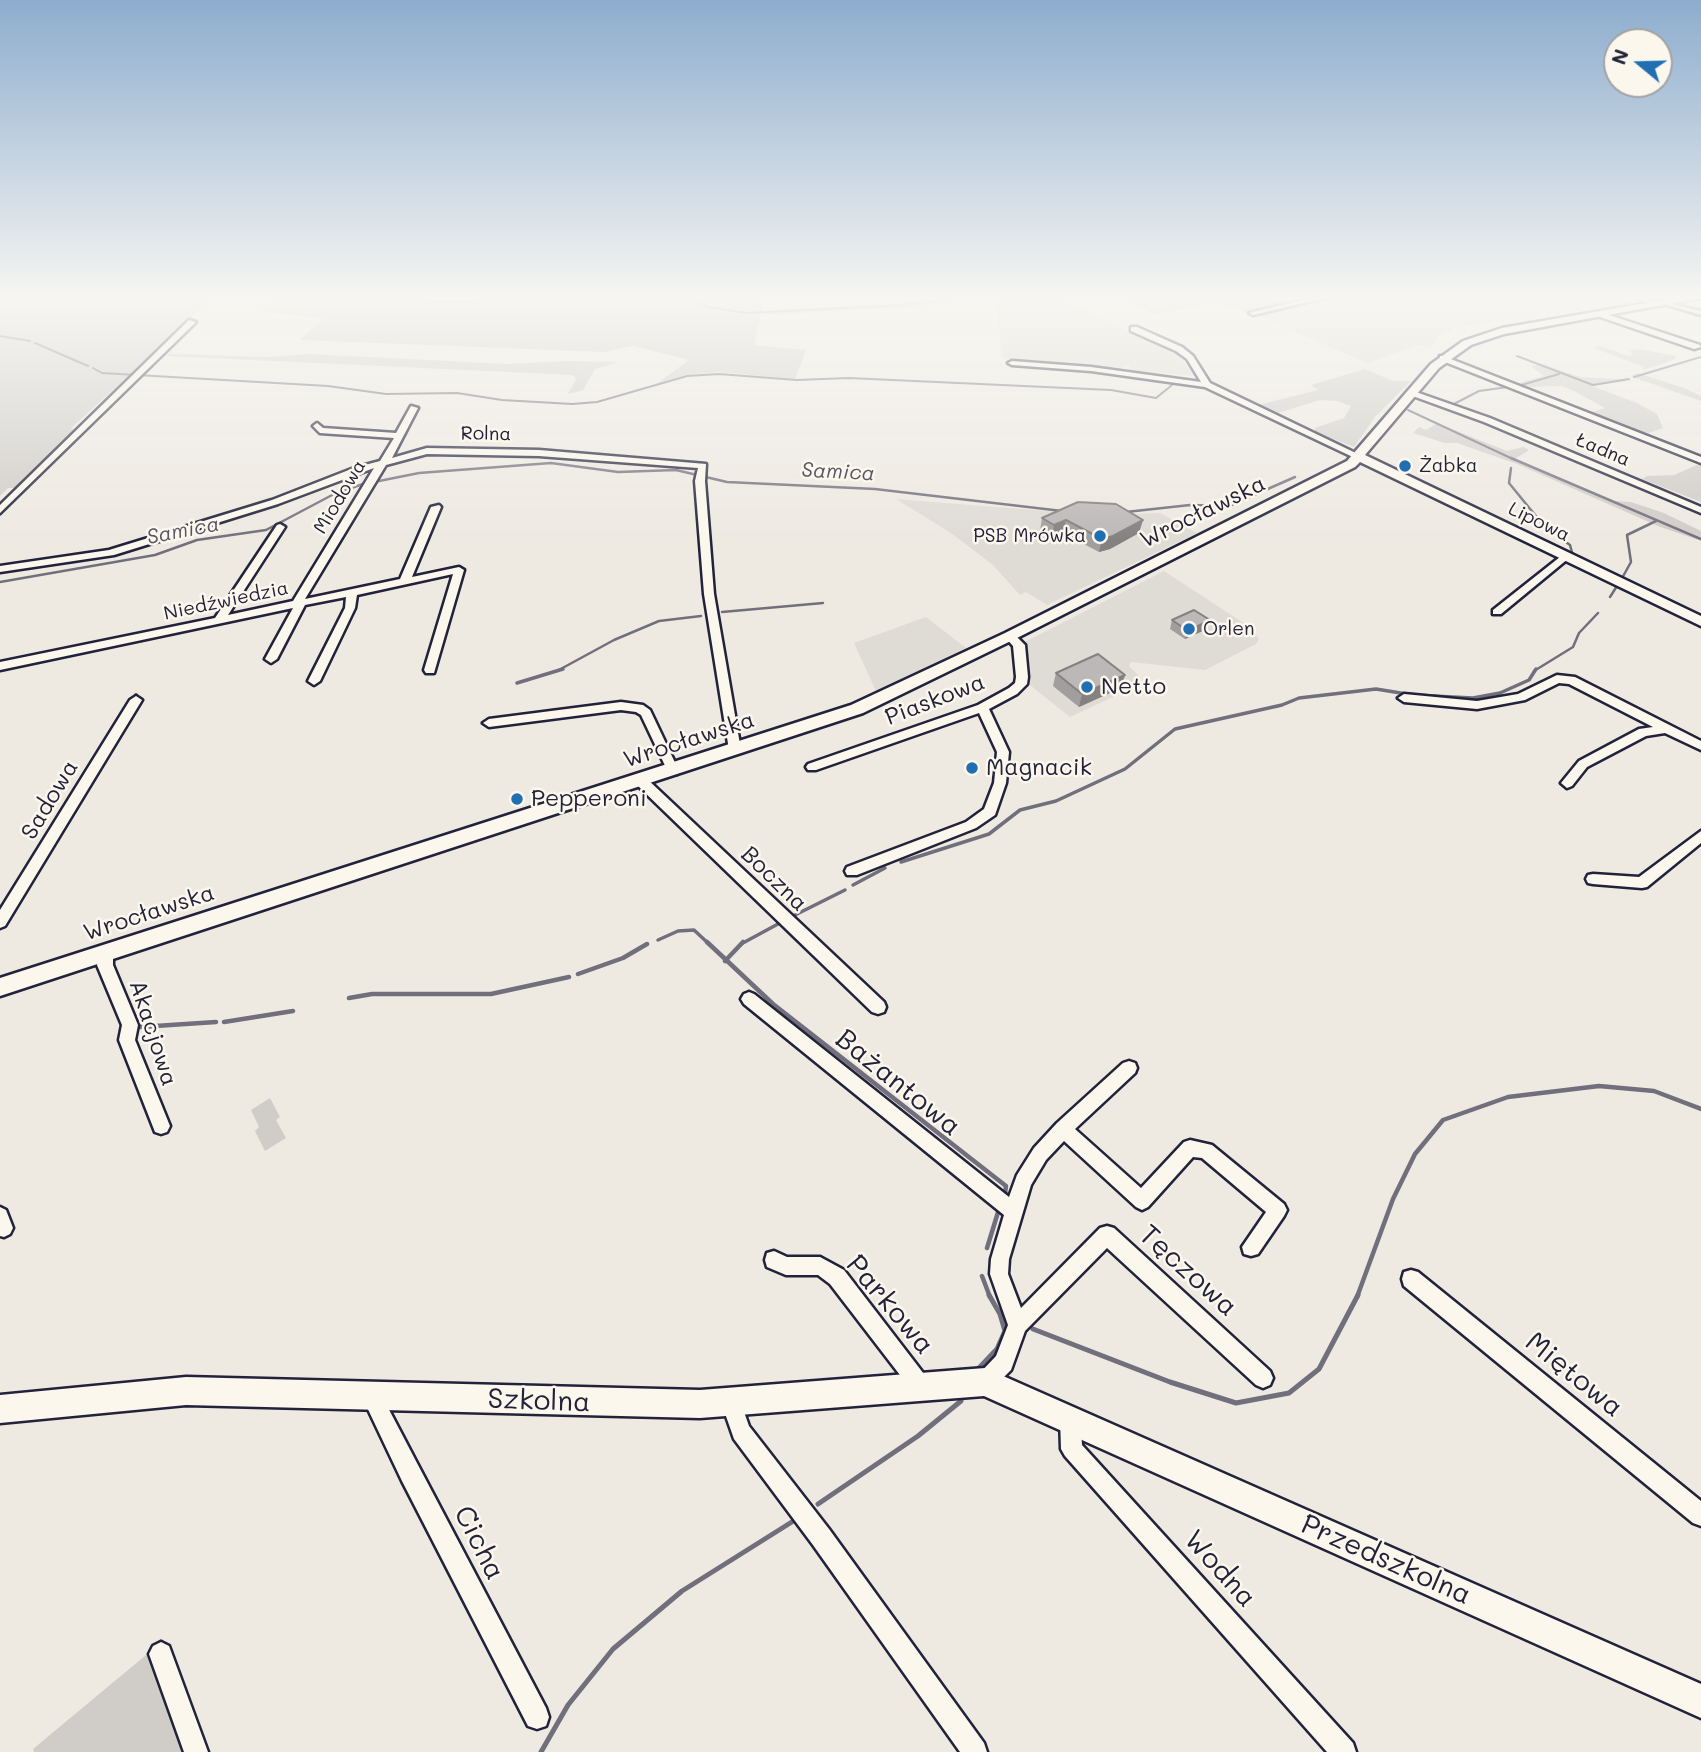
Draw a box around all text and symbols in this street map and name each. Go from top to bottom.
north arrow [1603,28,1673,98]
text: N [1605,46,1634,68]
street label: Rolna [461,422,511,446]
street label: Ładna [1573,429,1633,471]
place label: Żabka [1419,455,1478,477]
street label: Miodowa [309,456,371,538]
water label: Samica [801,457,875,487]
marker: Żabka [1397,458,1413,474]
street label: Wrocławska [1136,470,1270,554]
street label: Lipowa [1505,497,1573,547]
water label: Samica [145,512,221,550]
place label: PSB Mrówka [973,525,1086,547]
marker: PSB Mrówka [1092,528,1108,544]
street label: Niedźwiedzia [162,577,290,625]
place label: Orlen [1203,618,1255,640]
marker: Orlen [1181,621,1197,637]
street label: Piaskowa [881,668,989,732]
place label: Netto [1101,673,1166,701]
marker: Netto [1079,679,1095,695]
street label: Wrocławska [620,706,758,774]
place label: Magnacik [986,754,1092,782]
street label: Sadowa [16,755,84,845]
marker: Magnacik [964,760,980,776]
place label: Pepperoni [531,785,647,813]
marker: Pepperoni [509,791,525,807]
street label: Boczna [735,841,813,917]
street label: Wrocławska [80,879,218,947]
street label: Akacjowa [123,977,183,1089]
street label: Bażantowa [829,1022,967,1144]
street label: Tęczowa [1132,1218,1244,1324]
street label: Parkowa [839,1249,941,1361]
street label: Miętowa [1518,1325,1630,1425]
street label: Szkolna [487,1382,591,1420]
street label: Cicha [446,1501,512,1585]
street label: Przedszkolna [1296,1508,1476,1612]
street label: Wodna [1177,1524,1263,1614]

